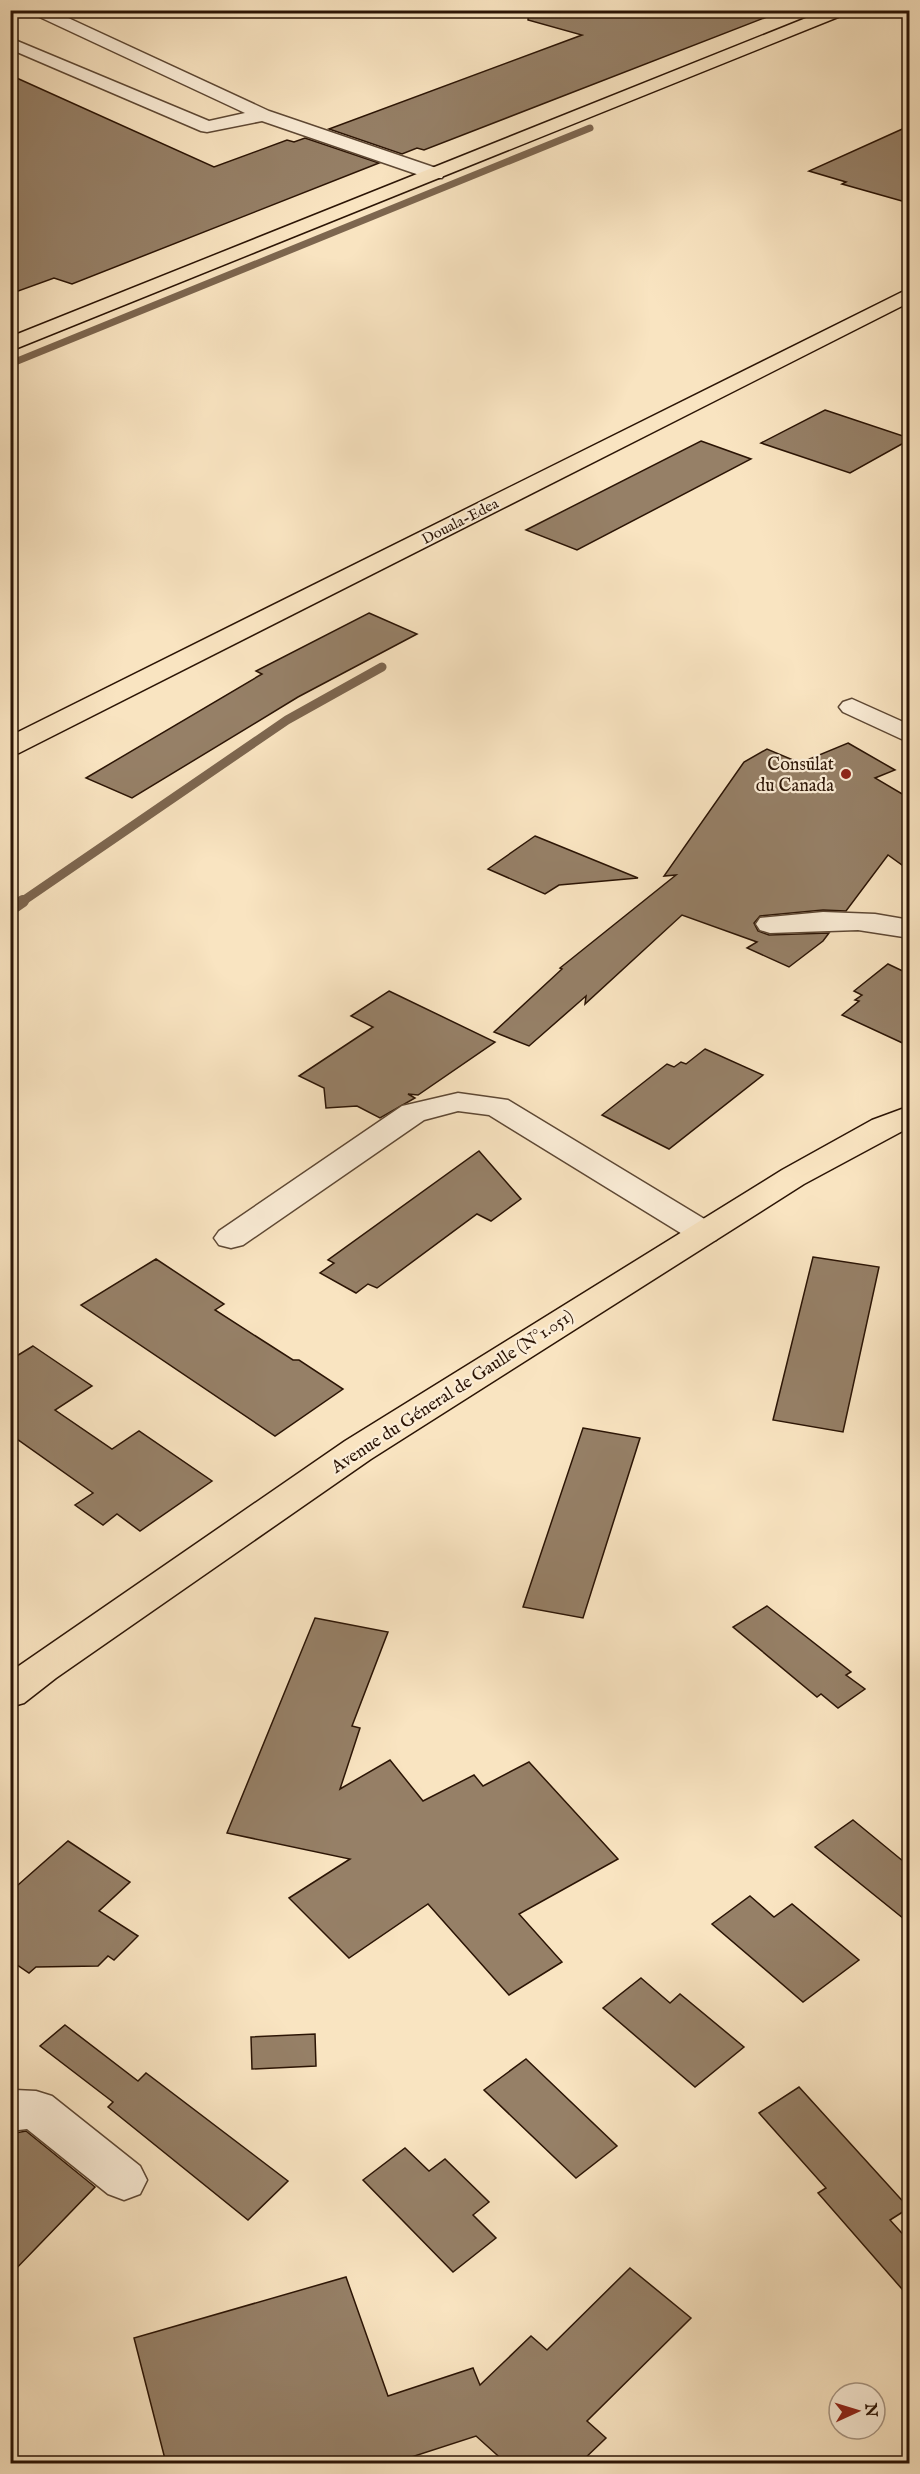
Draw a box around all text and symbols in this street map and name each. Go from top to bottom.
street label: Douala-Edea [419,494,502,549]
place label: Consulat du Canada [756,754,834,798]
marker: Consulat du Canada [839,767,853,781]
street label: Avenue du Géneral de Gaulle (N°1.051) [327,1305,578,1480]
north arrow [827,2381,887,2441]
text: N [859,2401,880,2418]

